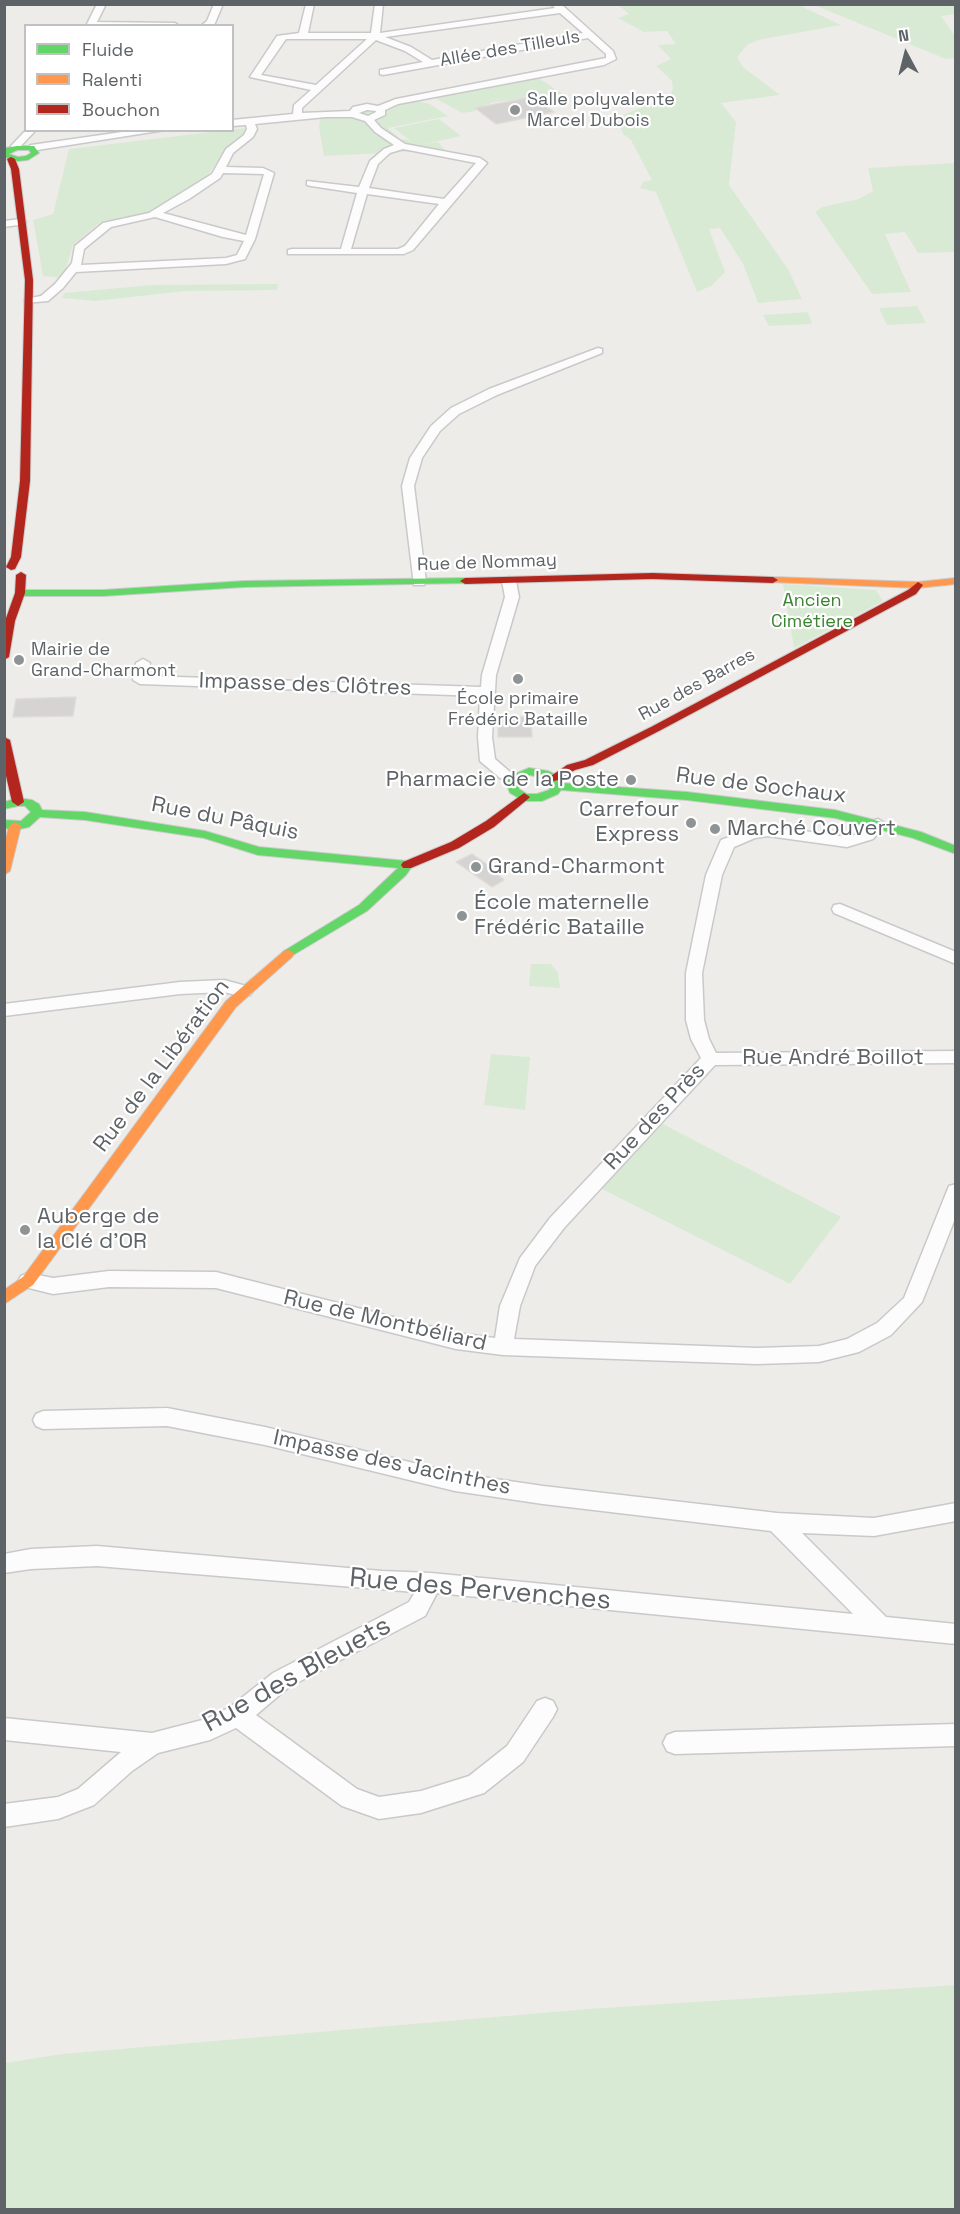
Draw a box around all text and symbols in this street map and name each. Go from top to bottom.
legend [24,24,234,132]
north arrow [876,24,936,84]
text: N [897,25,910,47]
street label: Allée des Tilleuls [438,26,582,72]
text: Fluide [82,38,134,61]
text: Ralenti [82,68,142,91]
place label: Salle polyvalente Marcel Dubois [527,89,675,132]
text: Bouchon [82,98,160,121]
marker: Salle polyvalente Marcel Dubois [508,103,522,117]
street label: Rue de Nommay [417,550,557,576]
park label: Ancien Cimétiere [771,590,853,632]
place label: Mairie de Grand-Charmont [31,639,176,682]
street label: Rue des Barres [635,644,759,726]
marker: Mairie de Grand-Charmont [12,653,26,667]
street label: Impasse des Clôtres [198,668,412,702]
marker: École primaire Frédéric Bataille [511,672,525,686]
place label: École primaire Frédéric Bataille [448,688,588,730]
street label: Rue de Sochaux [674,762,848,810]
place label: Pharmacie de la Poste [386,767,619,793]
marker: Pharmacie de la Poste [624,773,638,787]
street label: Rue du Pâquis [149,792,301,846]
place label: Carrefour Express [579,797,679,848]
marker: Carrefour Express [684,816,698,830]
place label: Marché Couvert [727,816,896,842]
marker: Marché Couvert [708,822,722,836]
place label: Grand-Charmont [488,854,665,880]
marker: Grand-Charmont [469,860,483,874]
place label: École maternelle Frédéric Bataille [474,890,649,942]
marker: École maternelle Frédéric Bataille [455,909,469,923]
street label: Rue de la Libération [88,974,236,1158]
street label: Rue André Boillot [742,1045,924,1071]
street label: Rue des Près [599,1058,711,1176]
place label: Auberge de la Clé d'OR [37,1204,159,1256]
marker: Auberge de la Clé d'OR [18,1223,32,1237]
street label: Rue de Montbéliard [281,1285,489,1357]
street label: Impasse des Jacinthes [271,1425,513,1501]
street label: Rue des Pervenches [348,1562,612,1618]
street label: Rue des Bleuets [197,1610,397,1740]

